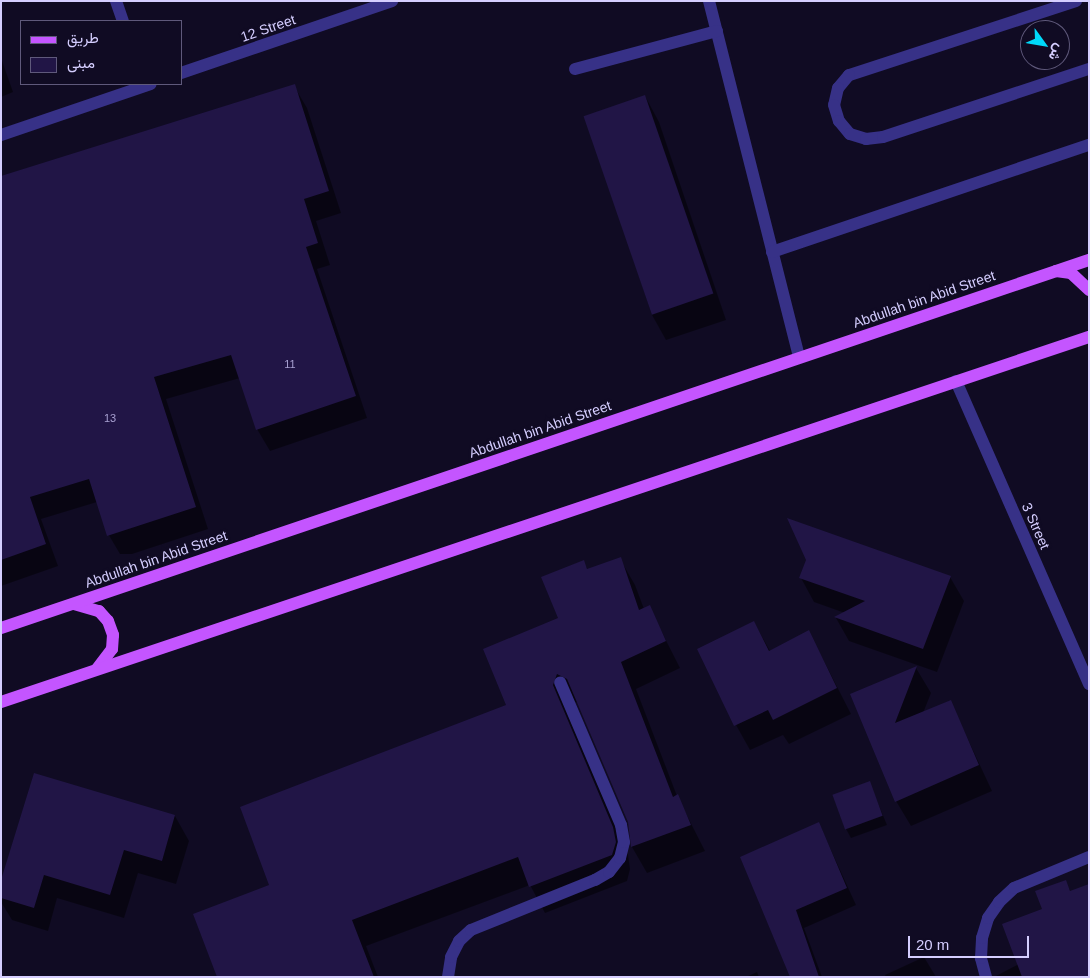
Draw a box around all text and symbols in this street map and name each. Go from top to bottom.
street label: 12 Street [238,11,298,45]
legend [20,20,182,85]
north arrow [1020,20,1070,70]
text: طريق [67,29,99,46]
text: ش [1046,41,1068,64]
text: مبنى [67,54,95,71]
street label: Abdullah bin Abid Street [850,267,998,331]
house number: 11 [284,357,296,371]
street label: Abdullah bin Abid Street [466,397,614,461]
house number: 13 [104,411,116,425]
street label: 3 Street [1018,500,1054,552]
street label: Abdullah bin Abid Street [82,527,230,591]
scale bar [910,926,1031,958]
text: 20 m [916,936,949,953]

